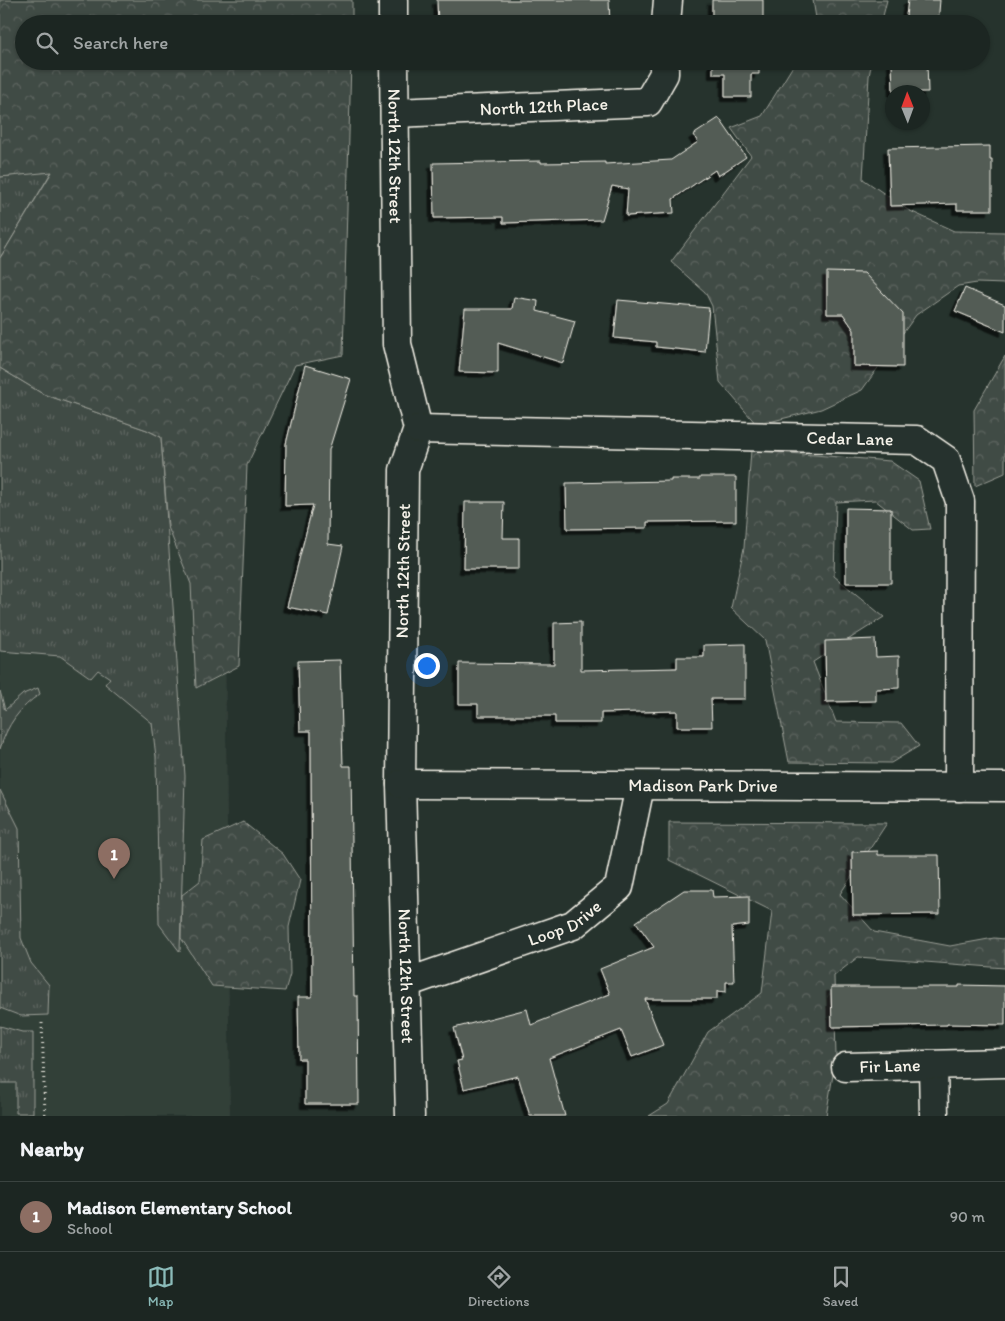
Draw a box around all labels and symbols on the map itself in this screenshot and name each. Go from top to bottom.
north arrow [885,85,930,130]
street label: North 12th Street [383,89,407,224]
street label: North 12th Place [479,93,609,120]
street label: Cedar Lane [806,427,894,450]
street label: North 12th Street [391,503,415,638]
your location [414,653,440,679]
street label: Madison Park Drive [628,774,778,797]
pin: 1 [98,838,130,879]
street label: Loop Drive [525,895,606,951]
street label: North 12th Street [393,908,419,1044]
street label: Fir Lane [859,1054,921,1078]

